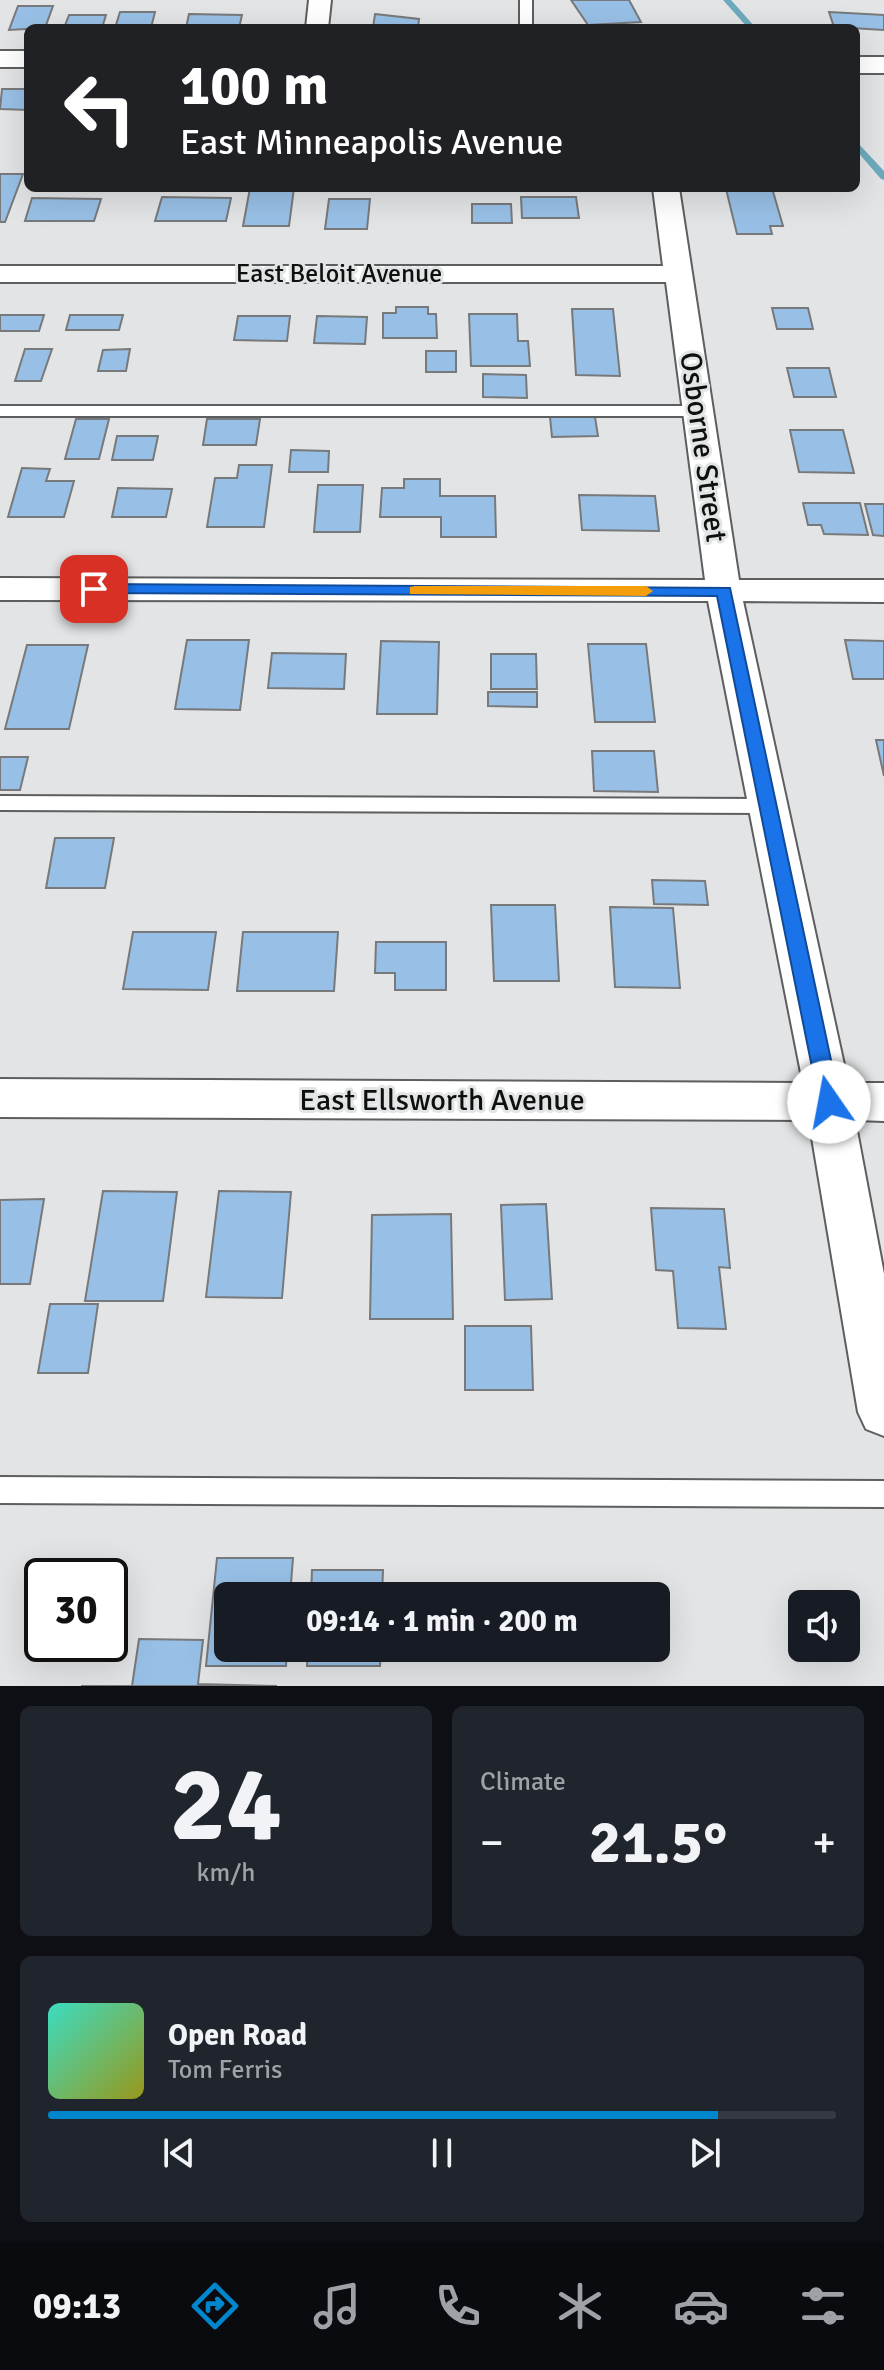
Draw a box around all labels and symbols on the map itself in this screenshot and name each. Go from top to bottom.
street label: East Beloit Avenue [236,258,442,290]
street label: Osborne Street [671,350,735,544]
pin [60,555,128,623]
position arrow [787,1060,871,1144]
street label: East Ellsworth Avenue [299,1082,585,1119]
speed limit sign: 30 [24,1558,128,1662]

